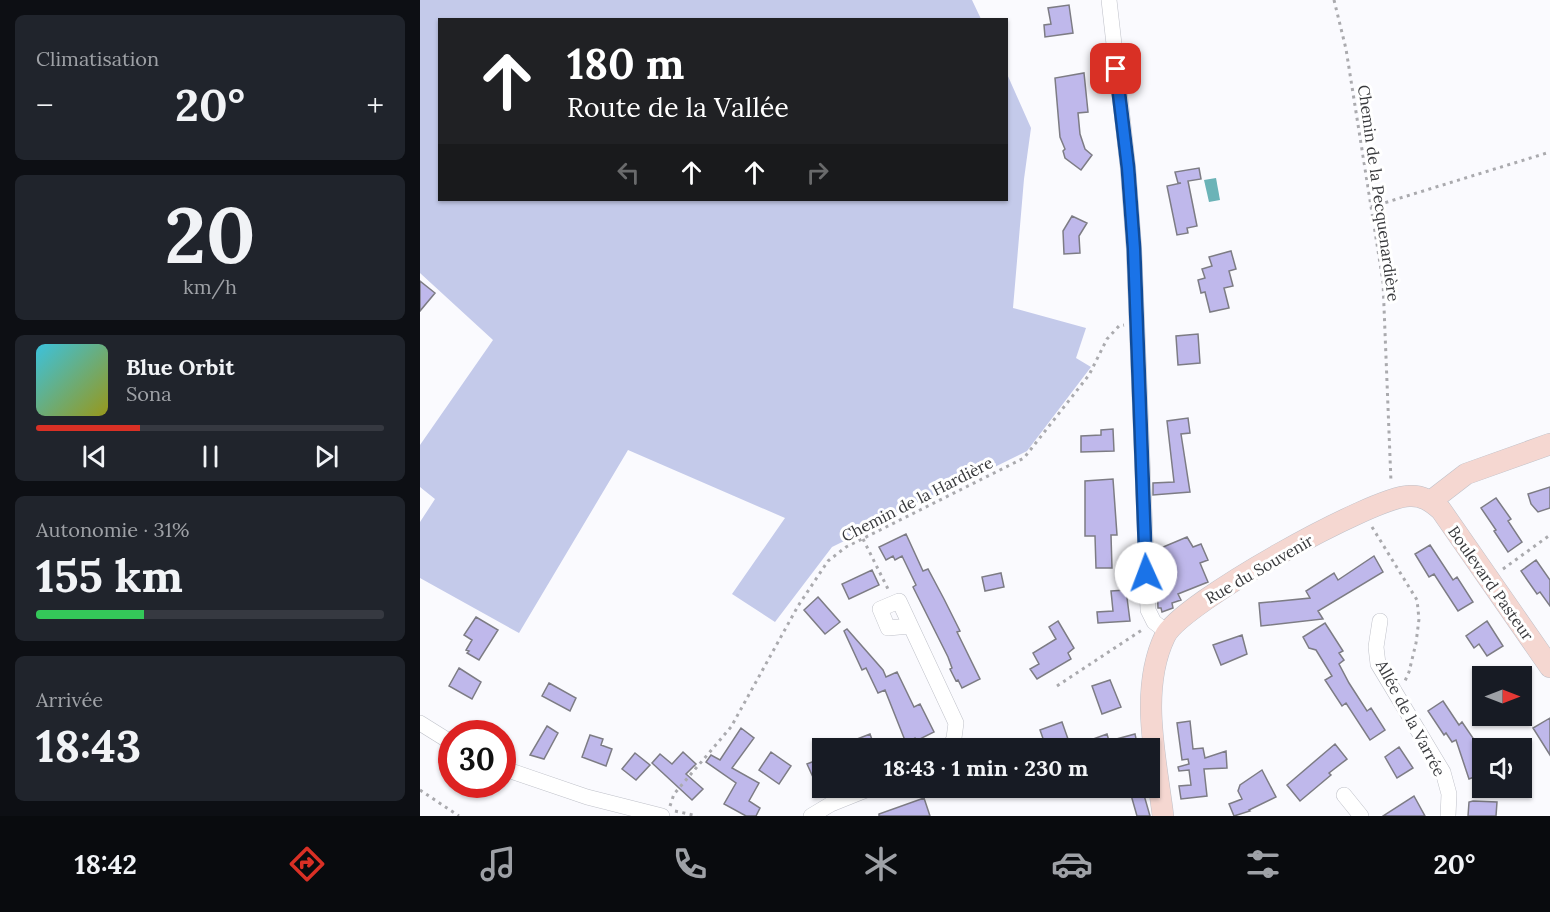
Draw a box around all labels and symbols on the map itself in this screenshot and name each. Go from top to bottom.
pin [1090,43,1141,94]
street label: Chemin de la Pecquenardière [1354,83,1404,303]
street label: Chemin de la Hardière [838,452,996,546]
street label: Boulevard Pasteur [1444,522,1538,644]
street label: Rue du Souvenir [1201,530,1317,608]
position arrow [1114,541,1178,605]
street label: Allée de la Varrée [1371,656,1450,780]
north arrow [1472,666,1532,726]
speed limit sign: 30 [438,720,516,798]

